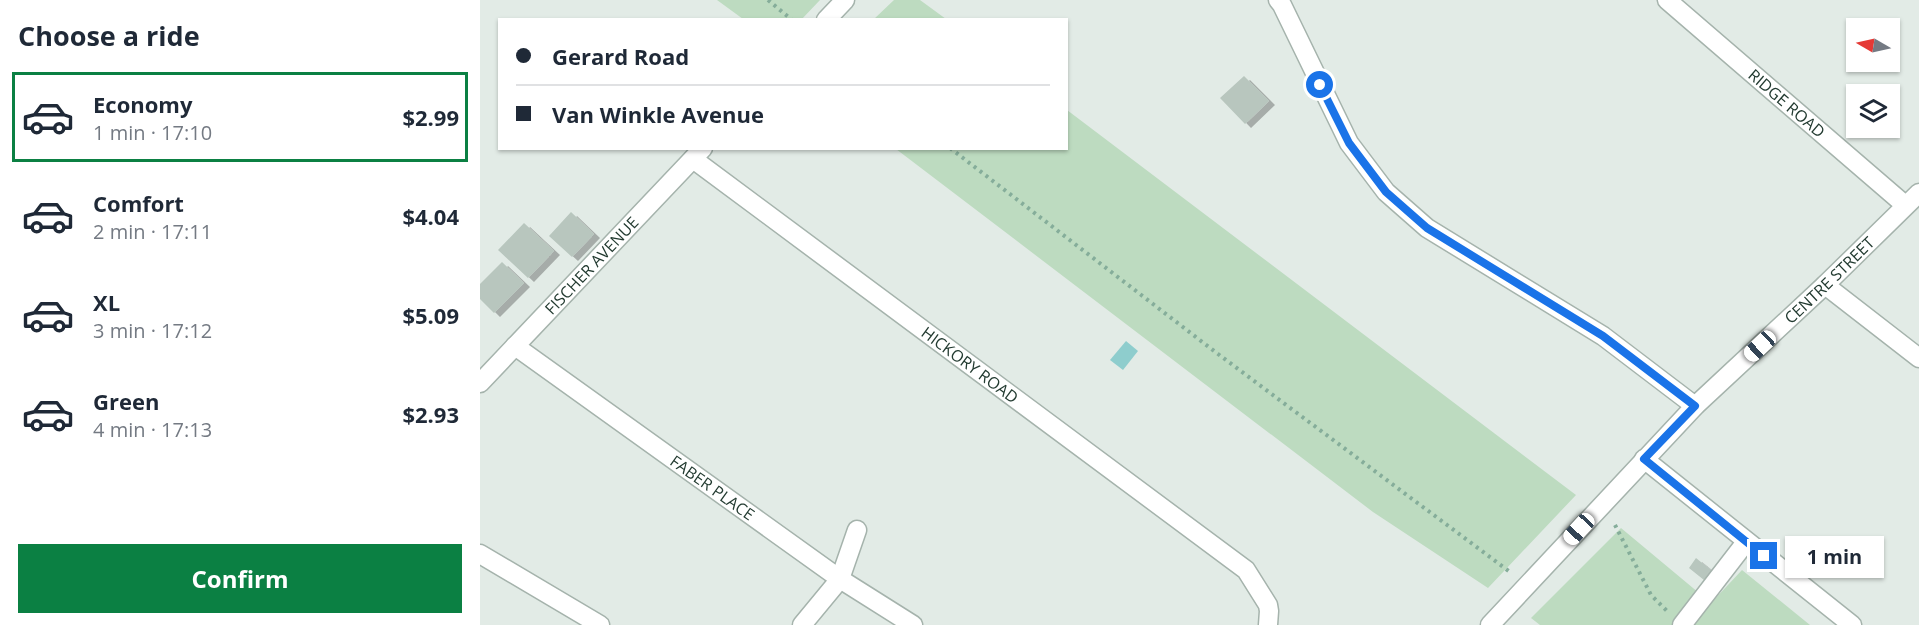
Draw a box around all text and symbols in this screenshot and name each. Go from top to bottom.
text: Choose a ride [18,17,200,54]
north arrow [1846,18,1900,72]
map controls [1846,18,1900,138]
text: Gerard Road [552,41,689,71]
street label: RIDGE ROAD [1744,64,1830,142]
route start [1306,71,1333,98]
button: layers [1846,84,1900,138]
text: Economy [93,89,192,119]
icon: car [21,90,75,144]
text: Van Winkle Avenue [552,99,764,129]
text: $2.99 [402,102,459,132]
text: 1 min · 17:10 [93,119,212,146]
text: Comfort [93,188,184,218]
icon: car [21,189,75,243]
text: $4.04 [402,201,459,231]
street label: FISCHER AVENUE [540,212,643,319]
text: 2 min · 17:11 [93,218,212,245]
street label: CENTRE STREET [1779,232,1879,328]
text: XL [93,287,120,317]
icon: car [21,288,75,342]
text: $5.09 [402,300,459,330]
text: 3 min · 17:12 [93,317,212,344]
street label: HICKORY ROAD [917,321,1023,408]
car [1741,327,1779,365]
text: Green [93,386,159,416]
icon: car [21,387,75,441]
text: $2.93 [402,399,459,429]
text: 4 min · 17:13 [93,416,212,443]
street label: FABER PLACE [666,450,759,525]
car [1560,510,1598,548]
callout: 1 min [1785,535,1884,577]
route end [1750,542,1777,569]
text: 1 min [1807,543,1862,570]
button: Confirm [18,544,462,613]

